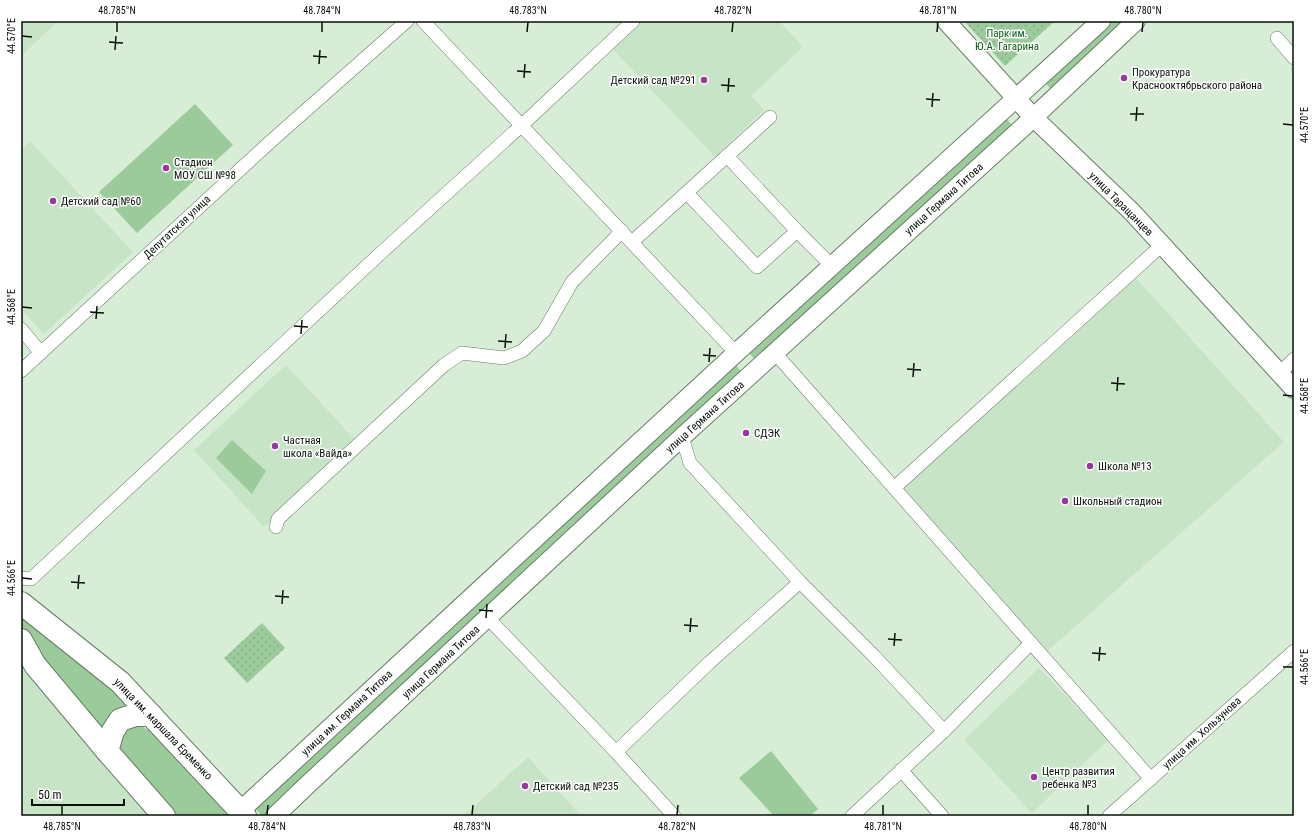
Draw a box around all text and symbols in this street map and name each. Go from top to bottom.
text: 48.785°N [98,5,136,16]
text: 48.784°N [303,5,341,16]
text: 48.783°N [509,5,547,16]
text: 48.782°N [714,5,752,16]
text: 48.781°N [919,5,957,16]
text: 48.780°N [1124,5,1162,16]
text: 44.570°E [6,18,17,54]
park label: Парк им. Ю.А. Гагарина [975,27,1039,53]
place label: Прокуратура Краснооктябрьского района [1132,66,1262,92]
marker: Прокуратура Краснооктябрьского района [1119,73,1129,83]
place label: Детский сад №291 [610,74,696,87]
marker: Детский сад №291 [699,75,709,85]
text: 44.570°E [1299,107,1310,143]
place label: Стадион МОУ СШ №98 [174,156,236,182]
street label: улица Германа Титова [902,160,986,238]
marker: Стадион МОУ СШ №98 [161,163,171,173]
street label: улица Таращанцев [1086,169,1156,239]
street label: Депутатская улица [141,193,213,261]
place label: Детский сад №60 [61,195,141,208]
marker: Детский сад №60 [48,196,58,206]
text: 44.568°E [6,289,17,325]
street label: улица Германа Титова [663,378,747,456]
text: 44.568°E [1299,378,1310,414]
place label: СДЭК [754,427,781,440]
marker: СДЭК [741,428,751,438]
place label: Частная школа «Вайда» [283,434,352,460]
marker: Частная школа «Вайда» [270,441,280,451]
place label: Школа №13 [1098,460,1152,473]
marker: Школа №13 [1085,461,1095,471]
place label: Школьный стадион [1073,495,1162,508]
marker: Школьный стадион [1060,496,1070,506]
text: 44.566°E [6,560,17,596]
street label: улица Германа Титова [400,623,482,701]
text: 44.566°E [1299,649,1310,685]
street label: улица им. Германа Титова [299,668,395,758]
street label: улица им. маршала Еременко [111,676,215,783]
street label: улица им. Хользунова [1160,694,1244,772]
place label: Центр развития ребенка №3 [1042,765,1115,791]
marker: Центр развития ребенка №3 [1029,772,1039,782]
place label: Детский сад №235 [533,780,619,793]
scale bar [32,781,124,807]
marker: Детский сад №235 [520,781,530,791]
text: 50 m [38,788,62,802]
text: 48.785°N [43,821,81,832]
text: 48.784°N [248,821,286,832]
text: 48.783°N [453,821,491,832]
text: 48.782°N [658,821,696,832]
text: 48.781°N [864,821,902,832]
text: 48.780°N [1069,821,1107,832]

